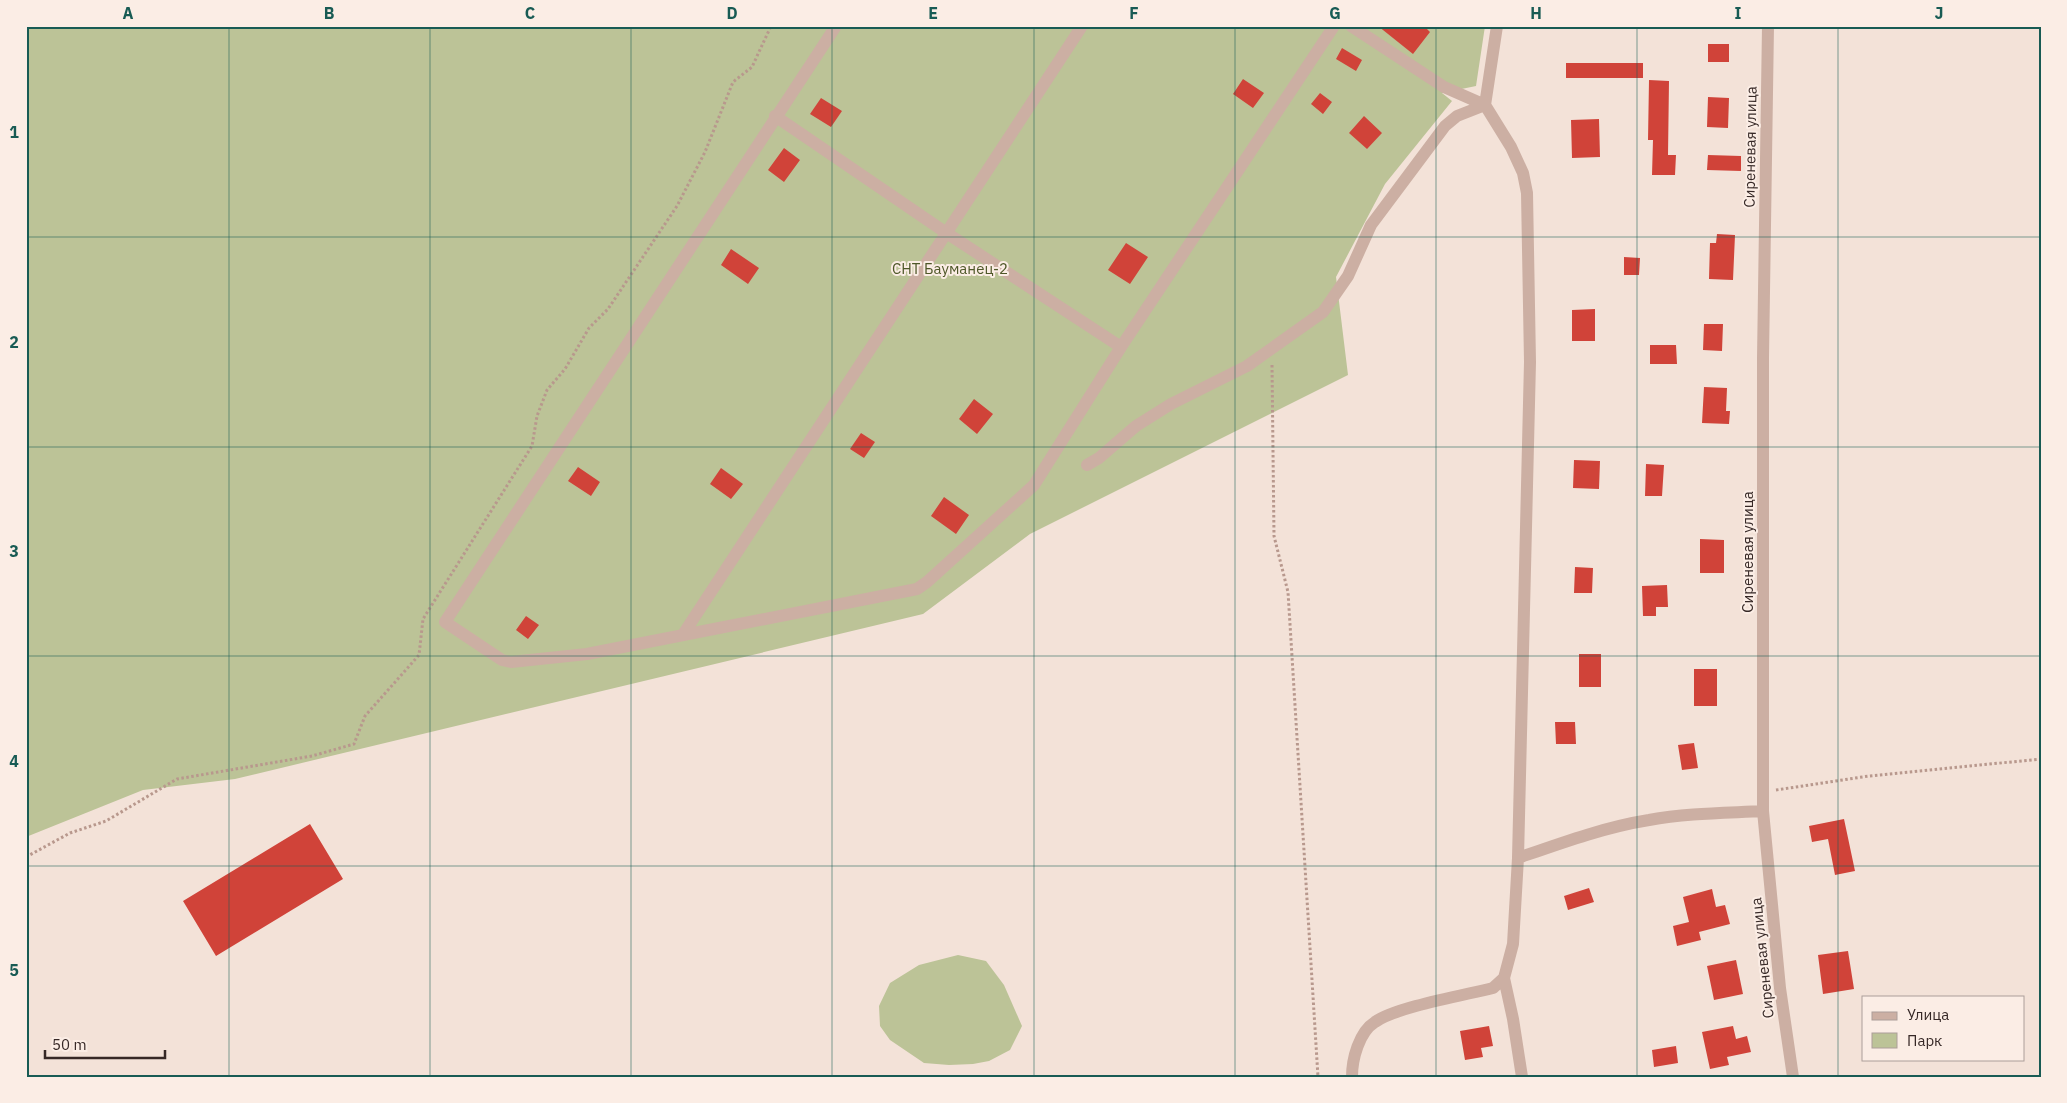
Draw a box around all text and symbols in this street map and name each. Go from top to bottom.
text: A [123,3,134,23]
text: B [324,3,335,23]
text: C [525,3,535,23]
text: D [726,3,738,23]
text: E [928,3,938,23]
text: F [1129,3,1139,23]
text: G [1329,3,1341,23]
text: H [1530,3,1542,23]
text: I [1735,3,1742,23]
text: J [1935,3,1943,23]
street label: Сиреневая улица [1739,86,1761,208]
text: 1 [9,122,19,142]
park label: СНТ Бауманец-2 [892,259,1008,278]
text: 2 [9,332,19,352]
street label: Сиреневая улица [1738,491,1757,613]
text: 3 [9,541,19,561]
text: 4 [9,751,19,771]
street label: Сиреневая улица [1746,897,1778,1019]
text: 5 [9,960,19,980]
legend [1862,996,2024,1060]
text: Улица [1907,1005,1949,1024]
scale bar [45,1028,165,1060]
text: Парк [1907,1031,1942,1050]
text: 50 m [52,1035,87,1054]

